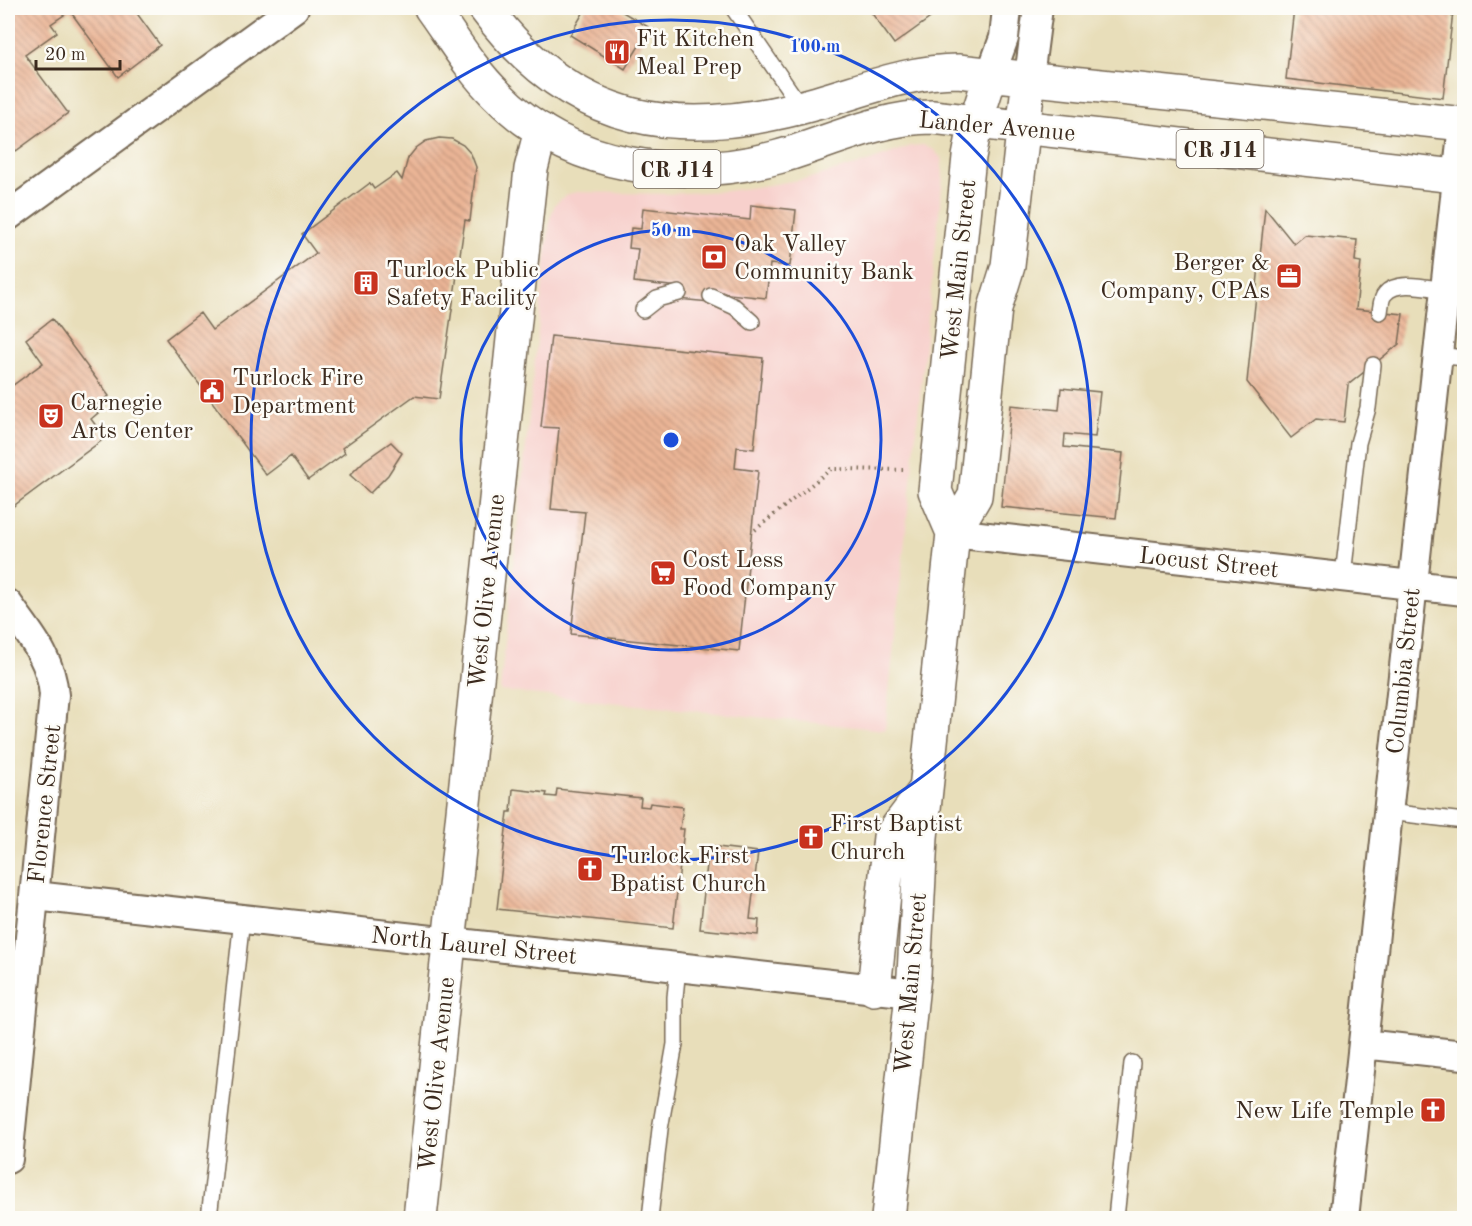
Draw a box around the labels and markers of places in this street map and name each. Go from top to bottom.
place label: Fit Kitchen Meal Prep [636,28,754,80]
restaurant icon: Fit Kitchen Meal Prep [602,37,632,67]
place label: Oak Valley Community Bank [734,233,914,285]
bank icon: Oak Valley Community Bank [699,242,729,272]
place label: Berger & Company, CPAs [1100,252,1270,304]
place label: Turlock Public Safety Facility [386,259,539,311]
office icon: Berger & Company, CPAs [1274,261,1304,291]
building icon: Turlock Public Safety Facility [351,268,381,298]
place label: Turlock Fire Department [232,367,363,419]
public building icon: Turlock Fire Department [197,376,227,406]
place label: Carnegie Arts Center [70,392,193,444]
theatre icon: Carnegie Arts Center [36,401,66,431]
centre of rings [661,430,681,450]
place label: Cost Less Food Company [682,549,837,601]
supermarket icon: Cost Less Food Company [648,558,678,588]
place label: First Baptist Church [830,813,963,865]
church icon: First Baptist Church [796,822,826,852]
place label: Turlock First Bpatist Church [610,845,767,897]
church icon: Turlock First Bpatist Church [575,854,605,884]
church icon: New Life Temple [1418,1095,1448,1125]
place label: New Life Temple [1235,1100,1414,1124]

